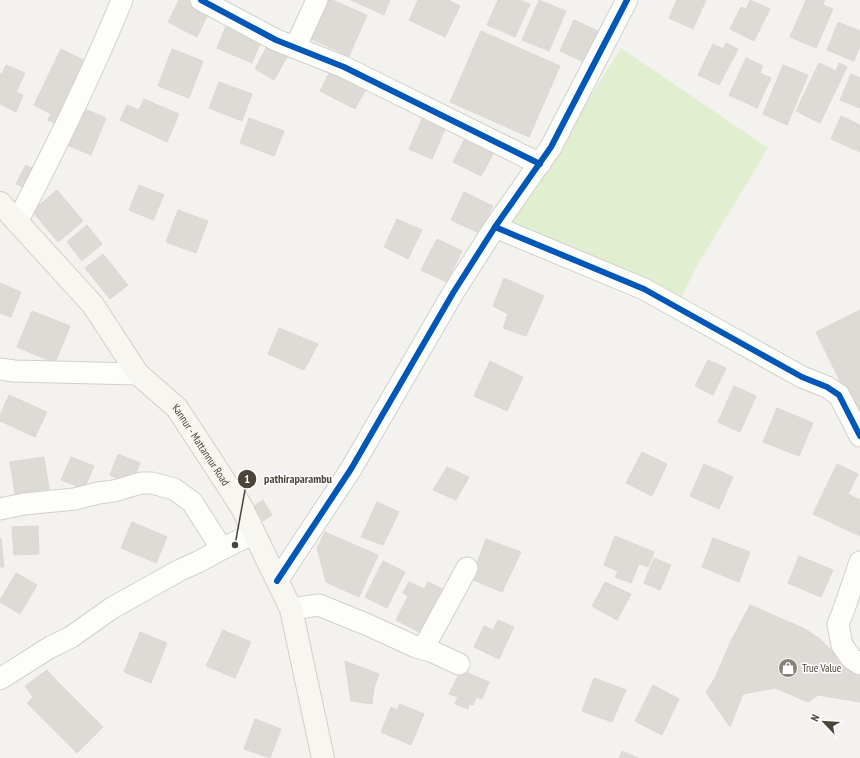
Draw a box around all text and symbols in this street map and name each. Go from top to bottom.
street label: Kannur - Mattannur Road [170,400,233,488]
callout: pathiraparambu [237,467,340,491]
text: 1 [244,471,250,486]
text: pathiraparambu [264,471,332,486]
shop icon: True Value [777,657,799,679]
place label: True Value [802,661,842,675]
north arrow [804,702,844,742]
text: N [807,712,823,723]

